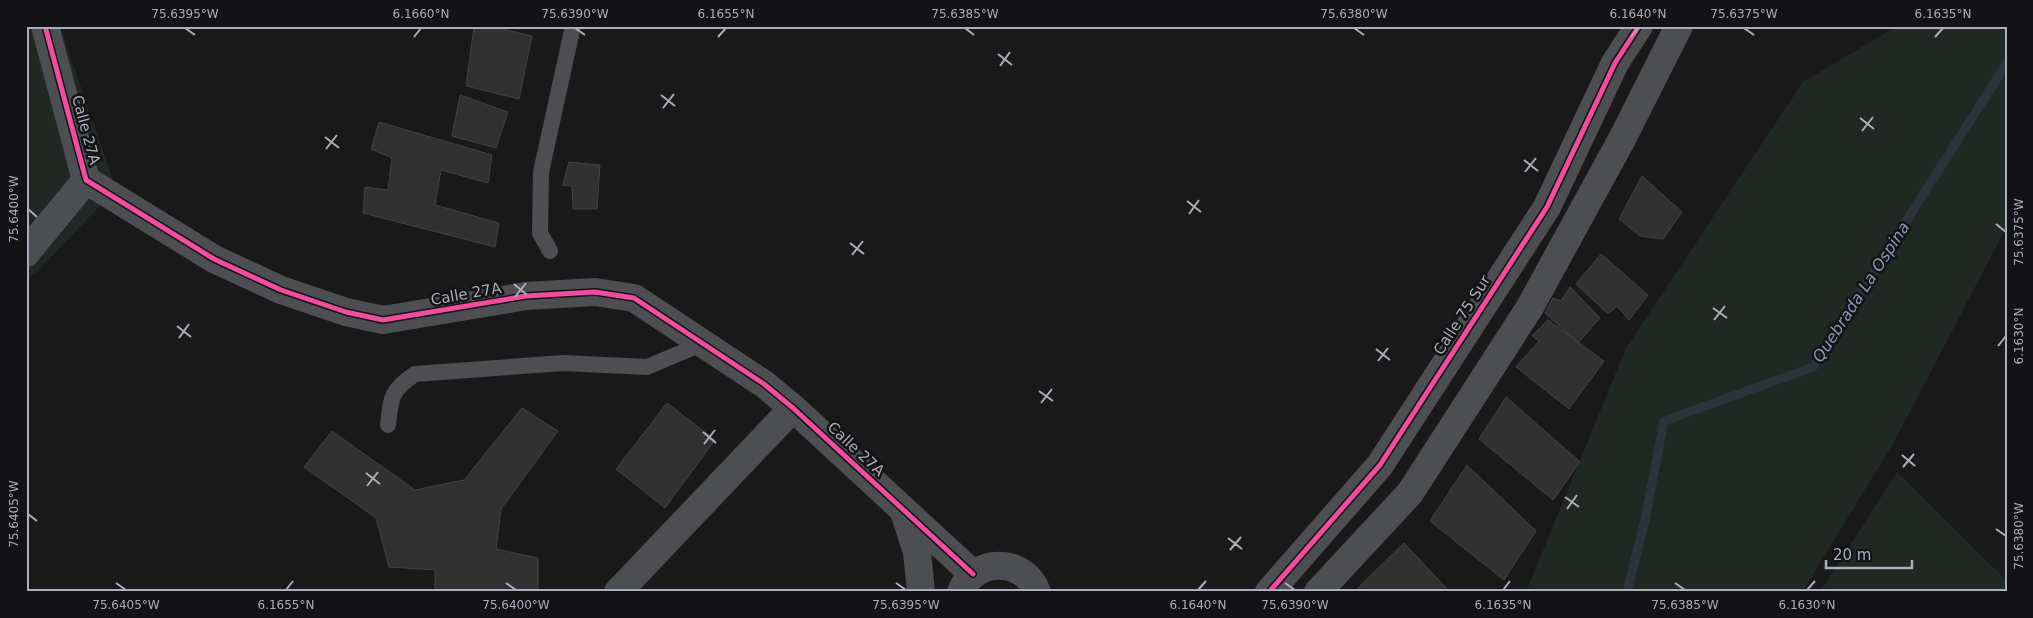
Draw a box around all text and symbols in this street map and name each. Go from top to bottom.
text: 75.6395°W [151,7,219,21]
text: 6.1660°N [393,7,449,21]
text: 75.6390°W [541,7,609,21]
text: 6.1655°N [698,7,754,21]
text: 75.6385°W [931,7,999,21]
text: 75.6380°W [1320,7,1388,21]
text: 6.1640°N [1610,7,1666,21]
text: 75.6375°W [1710,7,1778,21]
text: 6.1635°N [1915,7,1971,21]
street label: Calle 27A [68,93,104,167]
text: 75.6400°W [7,175,21,243]
text: 75.6375°W [2012,198,2026,266]
water label: Quebrada La Ospina [1809,218,1913,366]
street label: Calle 75 Sur [1430,271,1495,358]
street label: Calle 27A [429,279,503,309]
text: 6.1630°N [2012,308,2026,364]
street label: Calle 27A [824,418,889,480]
text: 75.6405°W [7,480,21,548]
text: 75.6380°W [2012,502,2026,570]
scale bar [1826,538,1912,570]
text: 20 m [1833,546,1871,564]
text: 75.6405°W [92,598,160,612]
text: 6.1655°N [258,598,314,612]
text: 75.6400°W [482,598,550,612]
text: 75.6395°W [872,598,940,612]
text: 6.1640°N [1170,598,1226,612]
text: 75.6390°W [1261,598,1329,612]
text: 6.1635°N [1475,598,1531,612]
text: 75.6385°W [1651,598,1719,612]
text: 6.1630°N [1779,598,1835,612]

